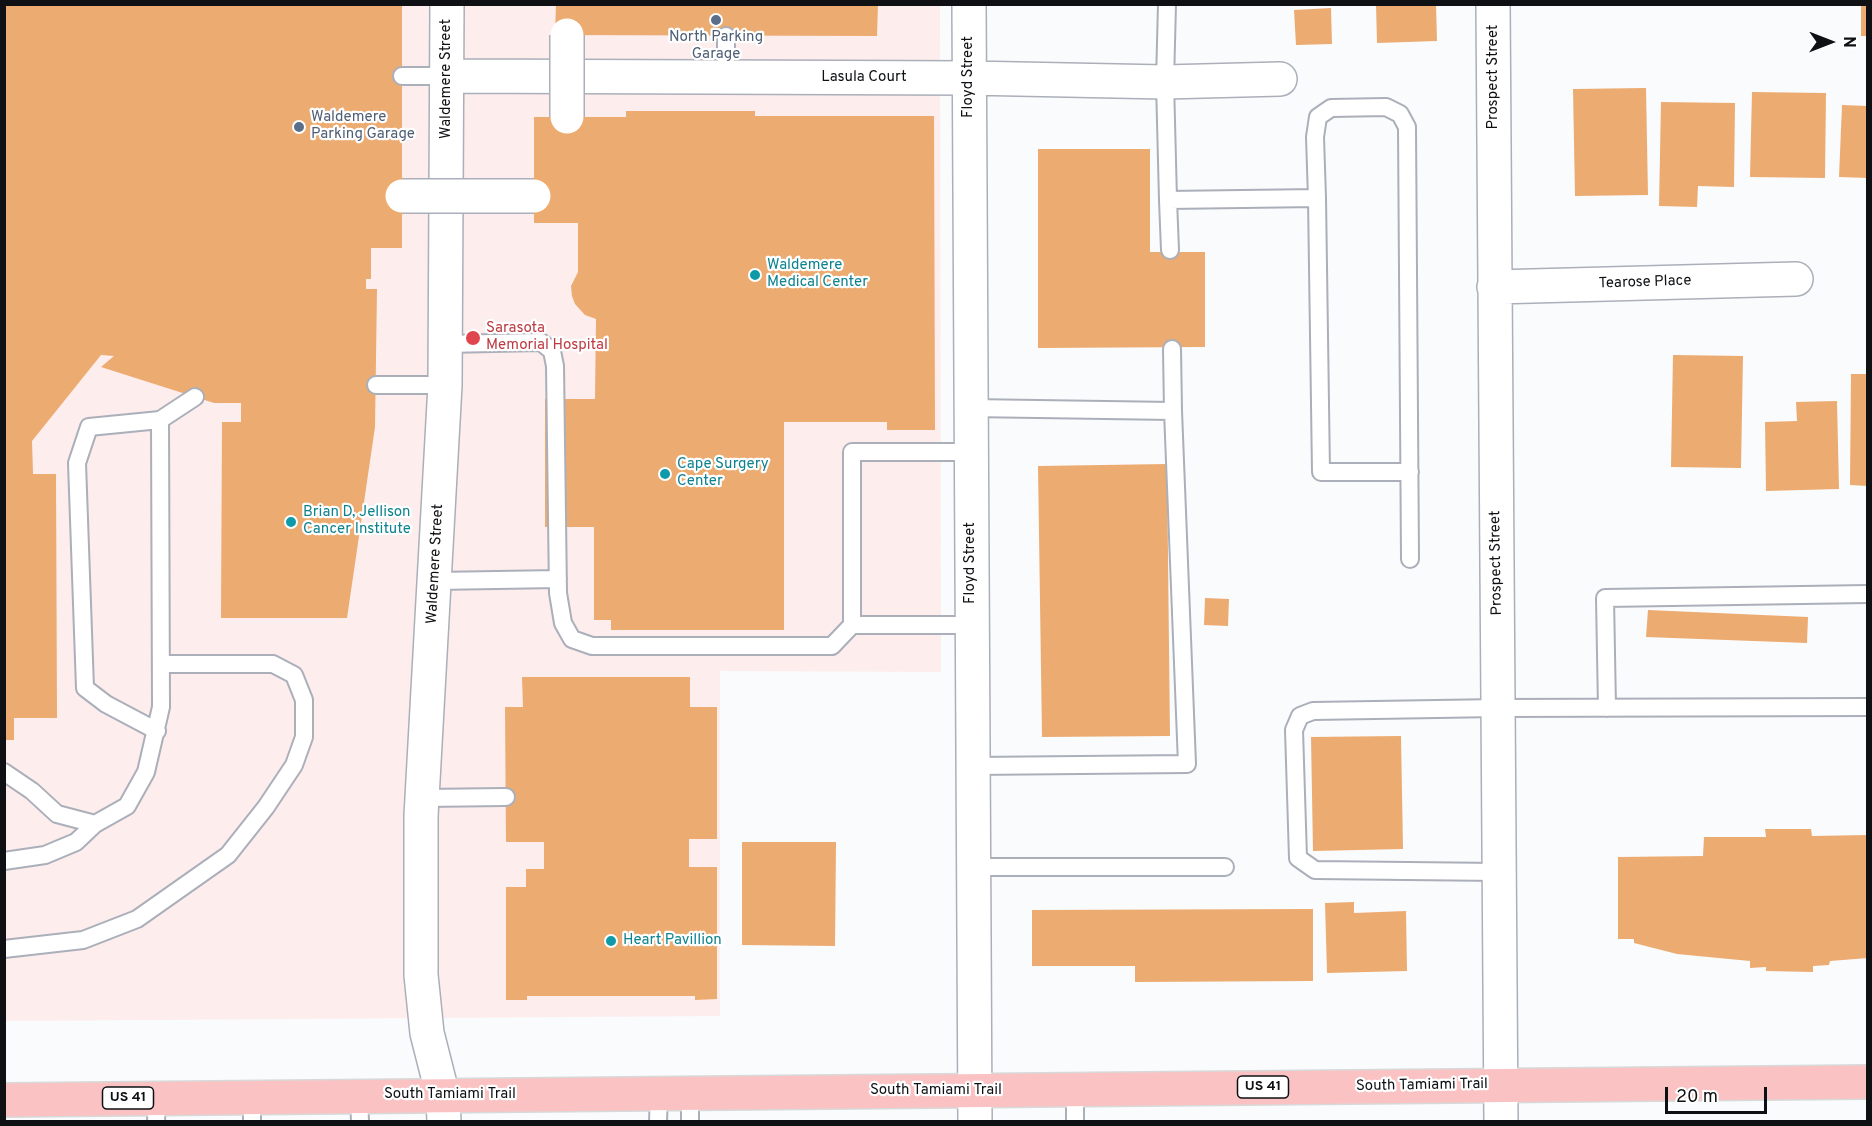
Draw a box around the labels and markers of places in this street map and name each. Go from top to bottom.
marker: North Parking Garage [709,13,723,27]
place label: North Parking Garage [669,29,763,64]
place label: Waldemere Parking Garage [311,109,415,144]
marker: Waldemere Parking Garage [292,120,306,134]
place label: Waldemere Medical Center [767,257,868,292]
marker: Waldemere Medical Center [748,268,762,282]
place label: Sarasota Memorial Hospital [486,320,608,355]
marker: Sarasota Memorial Hospital [464,329,482,347]
place label: Cape Surgery Center [677,456,769,491]
marker: Cape Surgery Center [658,467,672,481]
place label: Brian D, Jellison Cancer Institute [303,504,411,539]
marker: Brian D, Jellison Cancer Institute [284,515,298,529]
place label: Heart Pavillion [623,932,722,950]
marker: Heart Pavillion [604,934,618,948]

